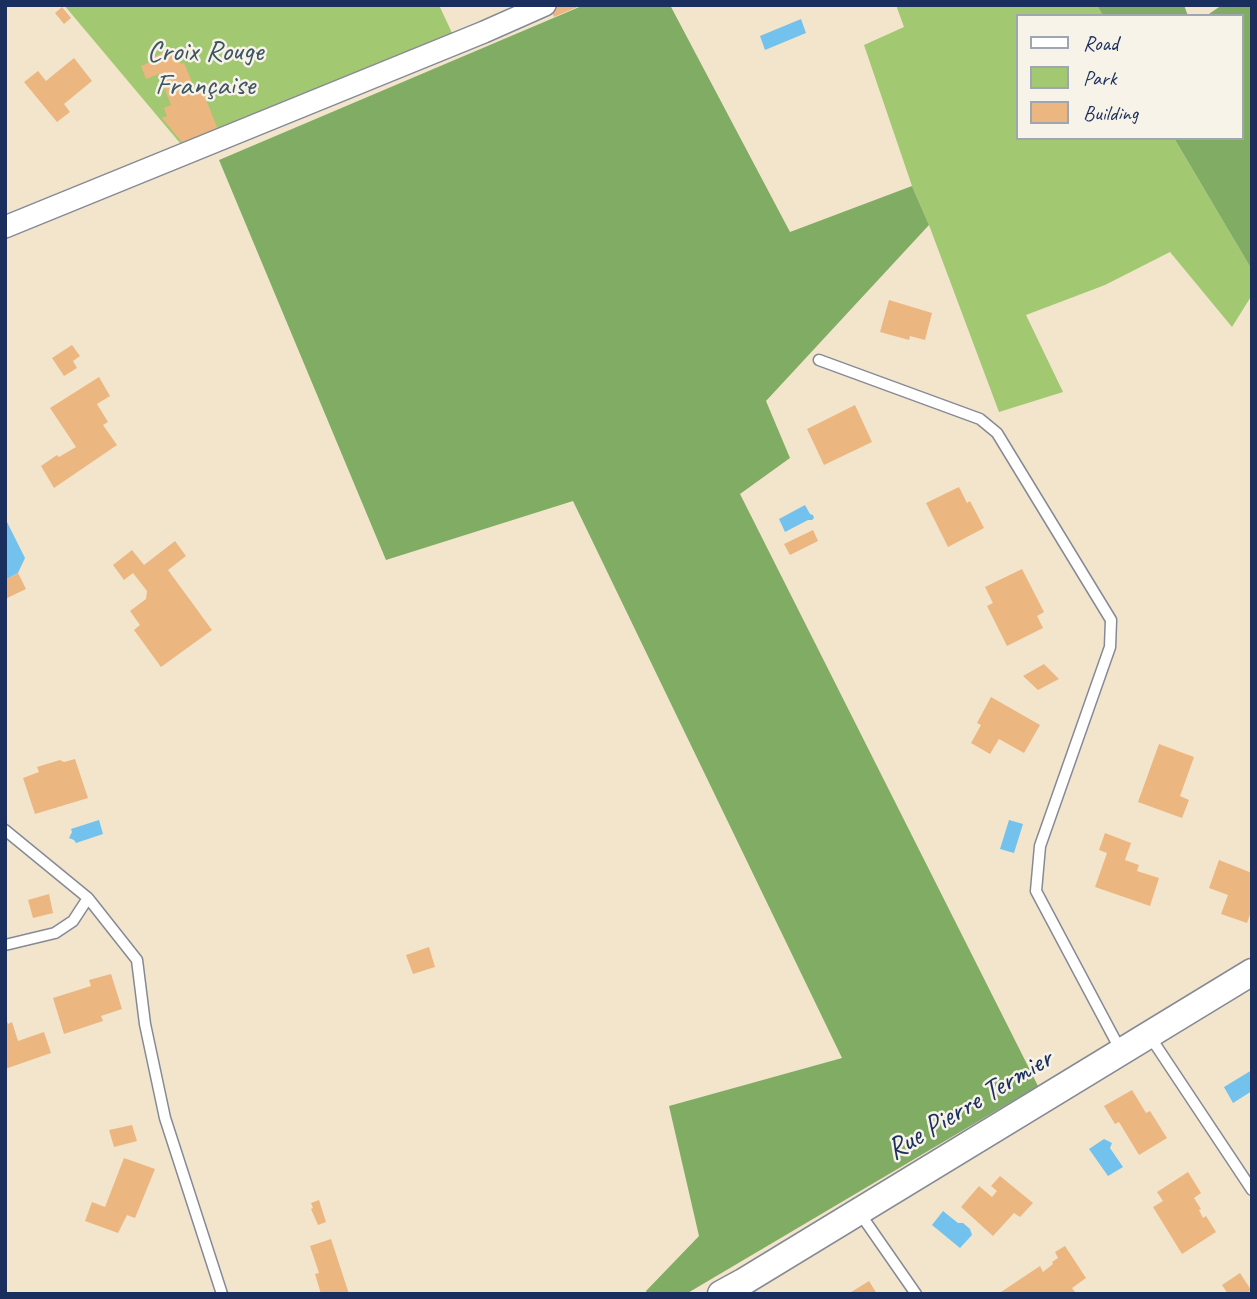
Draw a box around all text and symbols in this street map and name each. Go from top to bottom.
legend [1016,14,1243,140]
text: Road [1083,30,1118,56]
park label: Croix Rouge Française [147,34,263,104]
text: Park [1083,65,1116,91]
text: Building [1083,100,1138,126]
street label: Rue Pierre Termier [880,1041,1060,1169]

